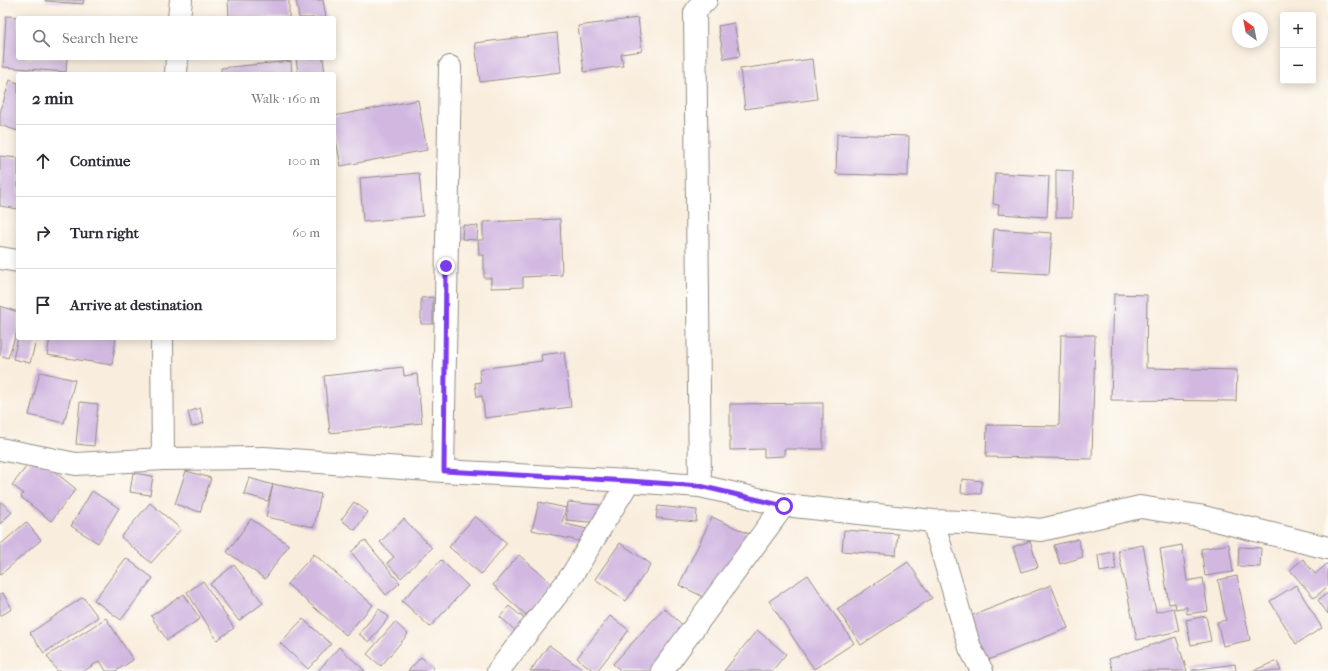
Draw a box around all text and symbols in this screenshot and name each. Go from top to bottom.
north arrow [1232,12,1268,48]
map controls [1280,12,1316,84]
button: + [1280,12,1316,48]
search box [16,16,336,60]
icon: search [30,27,52,49]
text: Search here [62,29,138,47]
button: − [1280,48,1316,84]
text: 2 min [32,88,73,108]
text: Walk · 160 m [251,91,320,106]
icon: ahead [32,150,54,172]
text: Continue [70,152,130,170]
text: 100 m [287,153,320,168]
icon: right [32,222,54,244]
text: Turn right [70,224,139,242]
text: 60 m [292,225,320,240]
route end [437,257,455,275]
icon: arrive [32,294,54,316]
text: Arrive at destination [70,296,202,314]
route start [775,497,793,515]

